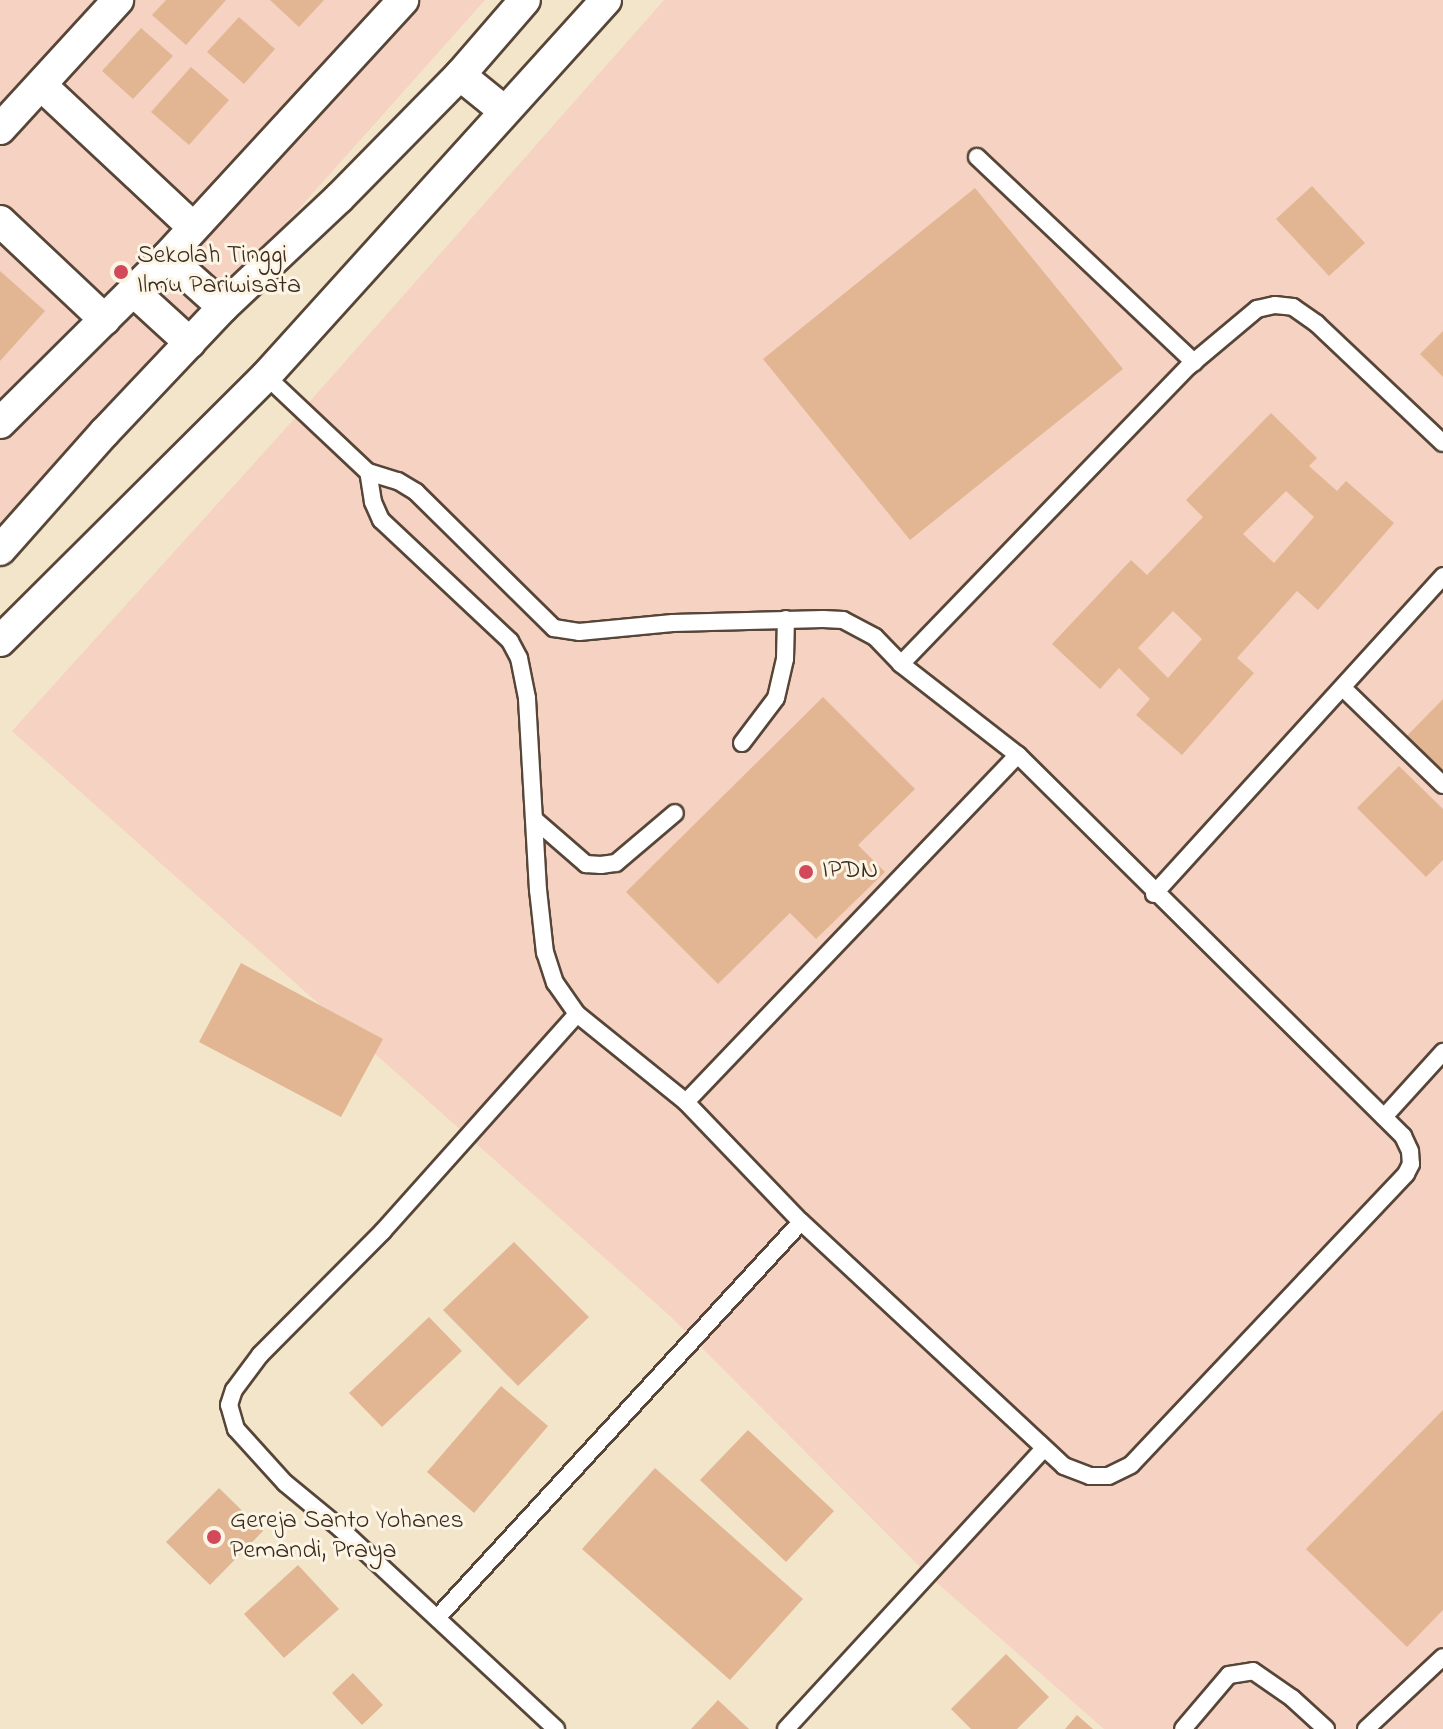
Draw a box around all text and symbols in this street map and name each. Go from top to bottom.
place label: Sekolah Tinggi Ilmu Pariwisata [137,241,301,302]
marker: Sekolah Tinggi Ilmu Pariwisata [112,263,130,281]
place label: IPDN [822,856,878,888]
marker: IPDN [797,863,815,881]
place label: Gereja Santo Yohanes Pemandi, Praya [230,1506,464,1568]
marker: Gereja Santo Yohanes Pemandi, Praya [205,1528,223,1546]

